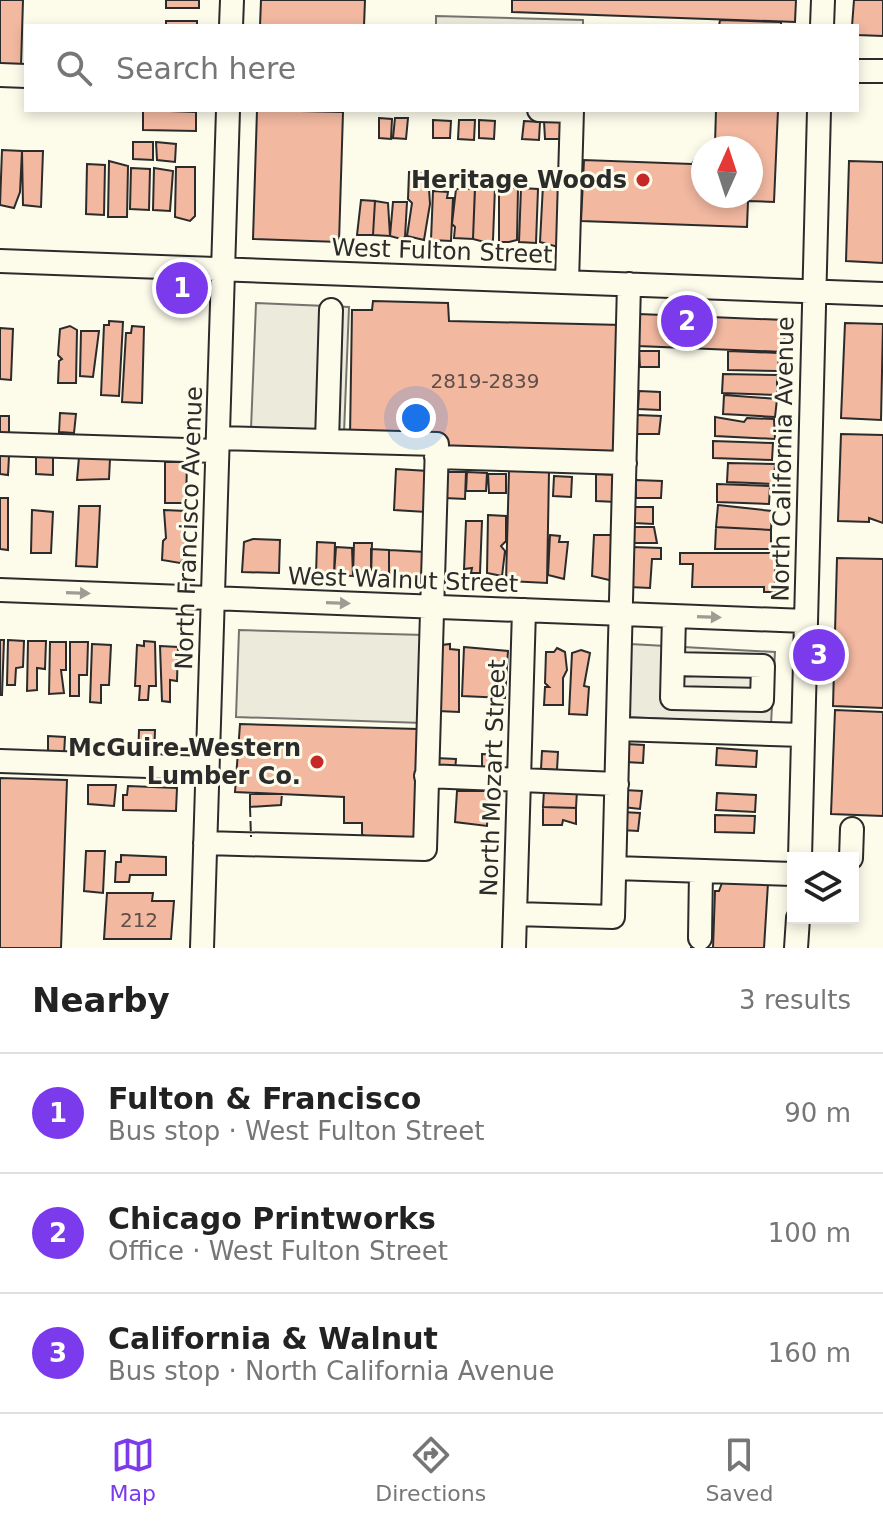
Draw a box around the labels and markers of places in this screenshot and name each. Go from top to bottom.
place label: Heritage Woods [411,166,627,194]
marker: Heritage Woods [634,171,652,189]
pin: 1 [156,258,208,318]
pin: 2 [661,291,713,351]
pin: 3 [793,625,845,685]
place label: McGuire-Western Lumber Co. [68,734,301,790]
marker: McGuire-Western Lumber Co. [308,753,326,771]

